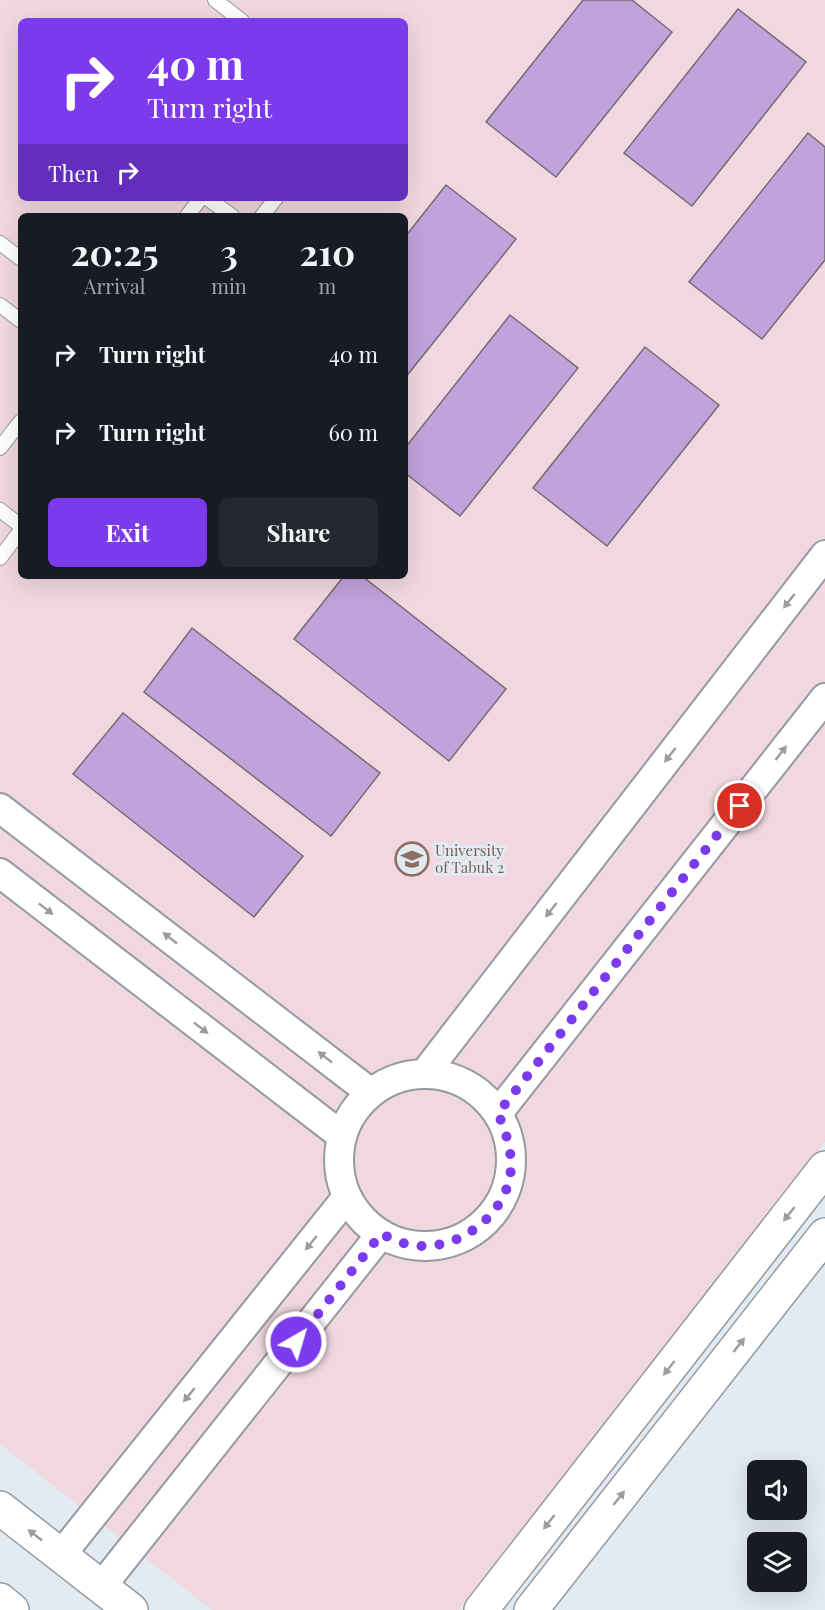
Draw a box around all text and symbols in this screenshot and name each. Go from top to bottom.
text: 40 m [147,35,244,91]
icon: right [48,42,126,120]
text: Turn right [147,89,272,125]
icon: right [111,156,144,189]
text: Then [48,158,99,188]
text: 20:25 [71,227,159,275]
text: 3 [220,227,238,275]
text: 210 [299,227,355,275]
text: Arrival [84,272,145,299]
text: min [211,272,247,299]
text: m [319,272,336,299]
icon: right [48,338,81,371]
text: Turn right [99,339,205,369]
text: 40 m [329,339,378,369]
icon: right [48,416,81,449]
text: Turn right [99,417,205,447]
text: 60 m [328,417,378,447]
button: Exit [48,498,207,567]
button: Share [219,498,378,567]
one-way arrow [783,593,796,609]
one-way arrow [774,746,786,761]
one-way arrow [665,748,677,763]
pin [714,780,765,831]
icon: arrive [723,789,756,822]
place label: University of Tabuk 2 [435,840,504,877]
school or university icon: University of Tabuk 2 [394,841,430,877]
one-way arrow [545,901,557,917]
one-way arrow [38,903,54,915]
one-way arrow [162,932,178,945]
one-way arrow [193,1022,209,1034]
one-way arrow [317,1052,332,1064]
one-way arrow [783,1206,795,1222]
one-way arrow [304,1235,317,1251]
position arrow [264,1310,328,1374]
one-way arrow [733,1337,745,1352]
one-way arrow [664,1361,676,1376]
one-way arrow [182,1387,195,1403]
map controls [747,1460,807,1592]
button: sound [747,1460,807,1520]
one-way arrow [612,1490,625,1506]
one-way arrow [543,1514,556,1530]
one-way arrow [28,1529,44,1541]
button: layers [747,1532,807,1592]

